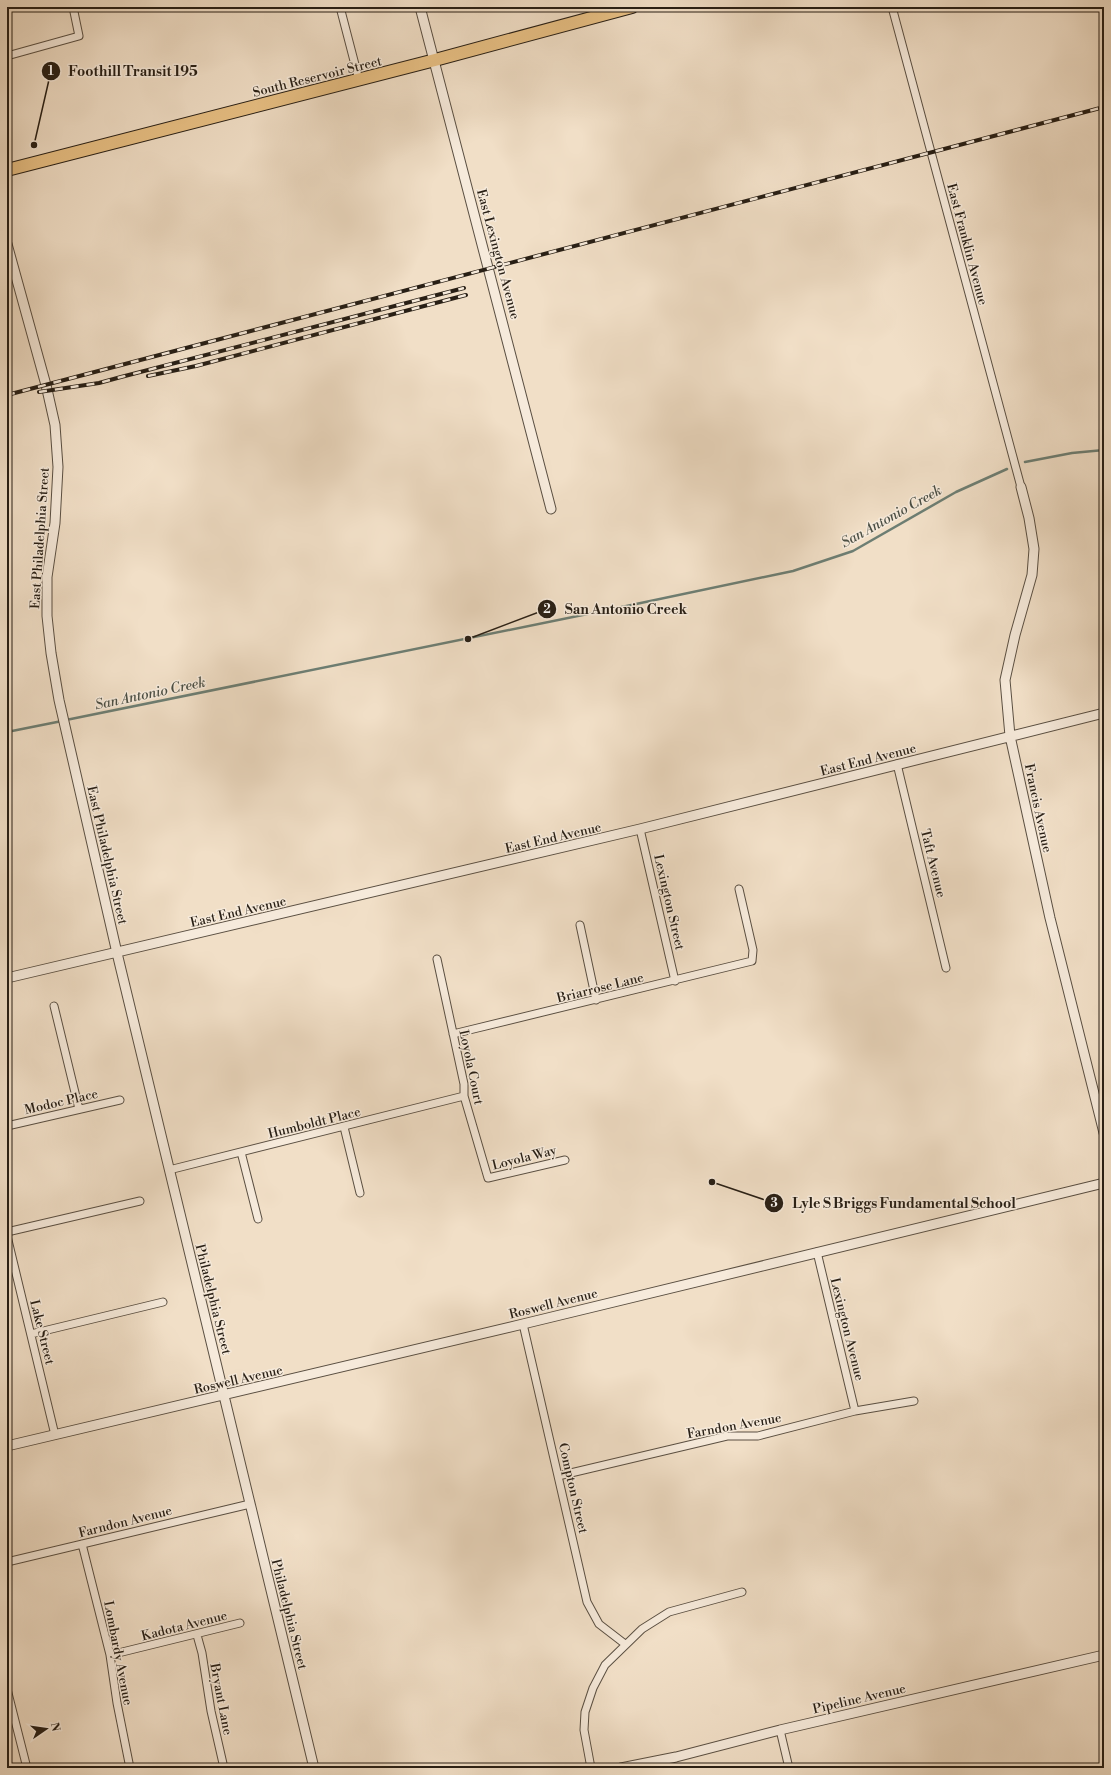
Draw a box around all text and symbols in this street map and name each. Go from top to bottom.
street label: South Reservoir Street [251,53,384,101]
callout: Foothill Transit 195 [41,58,206,84]
text: Foothill Transit 195 [68,63,198,81]
text: 1 [48,64,54,79]
street label: East Franklin Avenue [943,182,991,307]
street label: East Lexington Avenue [473,187,523,322]
street label: East Philadelphia Street [27,466,53,609]
water label: San Antonio Creek [838,482,945,552]
callout: San Antonio Creek [537,596,695,622]
text: San Antonio Creek [565,601,688,619]
text: 2 [543,602,551,617]
water label: San Antonio Creek [93,673,207,714]
street label: East End Avenue [819,740,918,780]
street label: Francis Avenue [1021,762,1055,854]
street label: East Philadelphia Street [83,784,131,927]
street label: East End Avenue [504,819,603,857]
street label: Taft Avenue [917,827,949,900]
street label: Lexington Street [650,853,688,952]
street label: East End Avenue [189,893,288,931]
street label: Briarrose Lane [554,969,646,1007]
street label: Loyola Court [455,1028,487,1107]
street label: Modoc Place [23,1086,100,1118]
street label: Humboldt Place [266,1104,363,1142]
street label: Loyola Way [490,1142,559,1174]
callout: Lyle S Briggs Fundamental School [764,1190,1023,1216]
text: Lyle S Briggs Fundamental School [792,1195,1016,1213]
text: 3 [770,1196,778,1211]
street label: Philadelphia Street [192,1242,235,1357]
street label: Lexington Avenue [827,1276,868,1383]
street label: Roswell Avenue [507,1285,600,1323]
street label: Lake Street [26,1298,58,1367]
street label: Roswell Avenue [192,1362,285,1398]
street label: Farndon Avenue [686,1410,783,1442]
street label: Compton Street [555,1441,591,1536]
street label: Farndon Avenue [77,1503,174,1541]
street label: Philadelphia Street [268,1557,311,1672]
street label: Lombardy Avenue [100,1600,136,1707]
street label: Kadota Avenue [140,1607,229,1644]
street label: Bryant Lane [206,1661,236,1737]
street label: Pipeline Avenue [811,1680,908,1717]
north arrow [26,1709,66,1749]
text: N [47,1721,63,1733]

